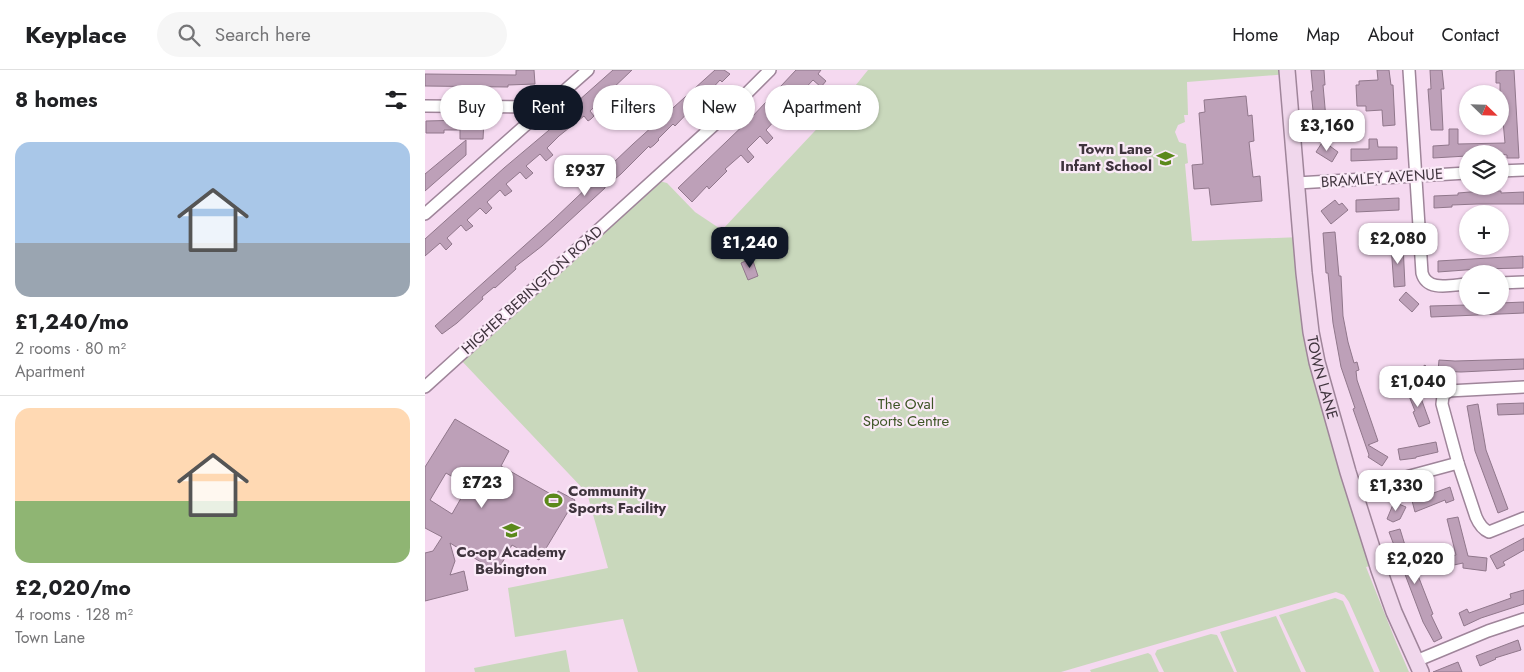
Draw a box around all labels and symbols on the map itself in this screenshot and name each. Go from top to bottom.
north arrow [1459,85,1509,135]
pin: £3,160 [1286,109,1368,152]
place label: Town Lane Infant School [1060,138,1152,177]
school or university icon: Town Lane Infant School [1156,148,1176,168]
pin: £937 [555,154,615,197]
street label: BRAMLEY AVENUE [1320,163,1444,193]
street label: HIGHER BEBINGTON ROAD [456,220,608,360]
pin: £2,080 [1357,222,1439,265]
pin: £1,240 [709,226,791,269]
street label: TOWN LANE [1301,334,1344,422]
pin: £1,040 [1377,366,1459,408]
park label: The Oval Sports Centre [863,393,949,432]
pin: £723 [452,466,512,509]
pin: £1,330 [1355,470,1437,512]
place label: Community Sports Facility [568,480,666,519]
sports icon: Community Sports Facility [544,490,564,510]
school or university icon: Co-op Academy Bebington [501,521,521,541]
place label: Co-op Academy Bebington [456,541,566,580]
pin: £2,020 [1374,542,1456,585]

